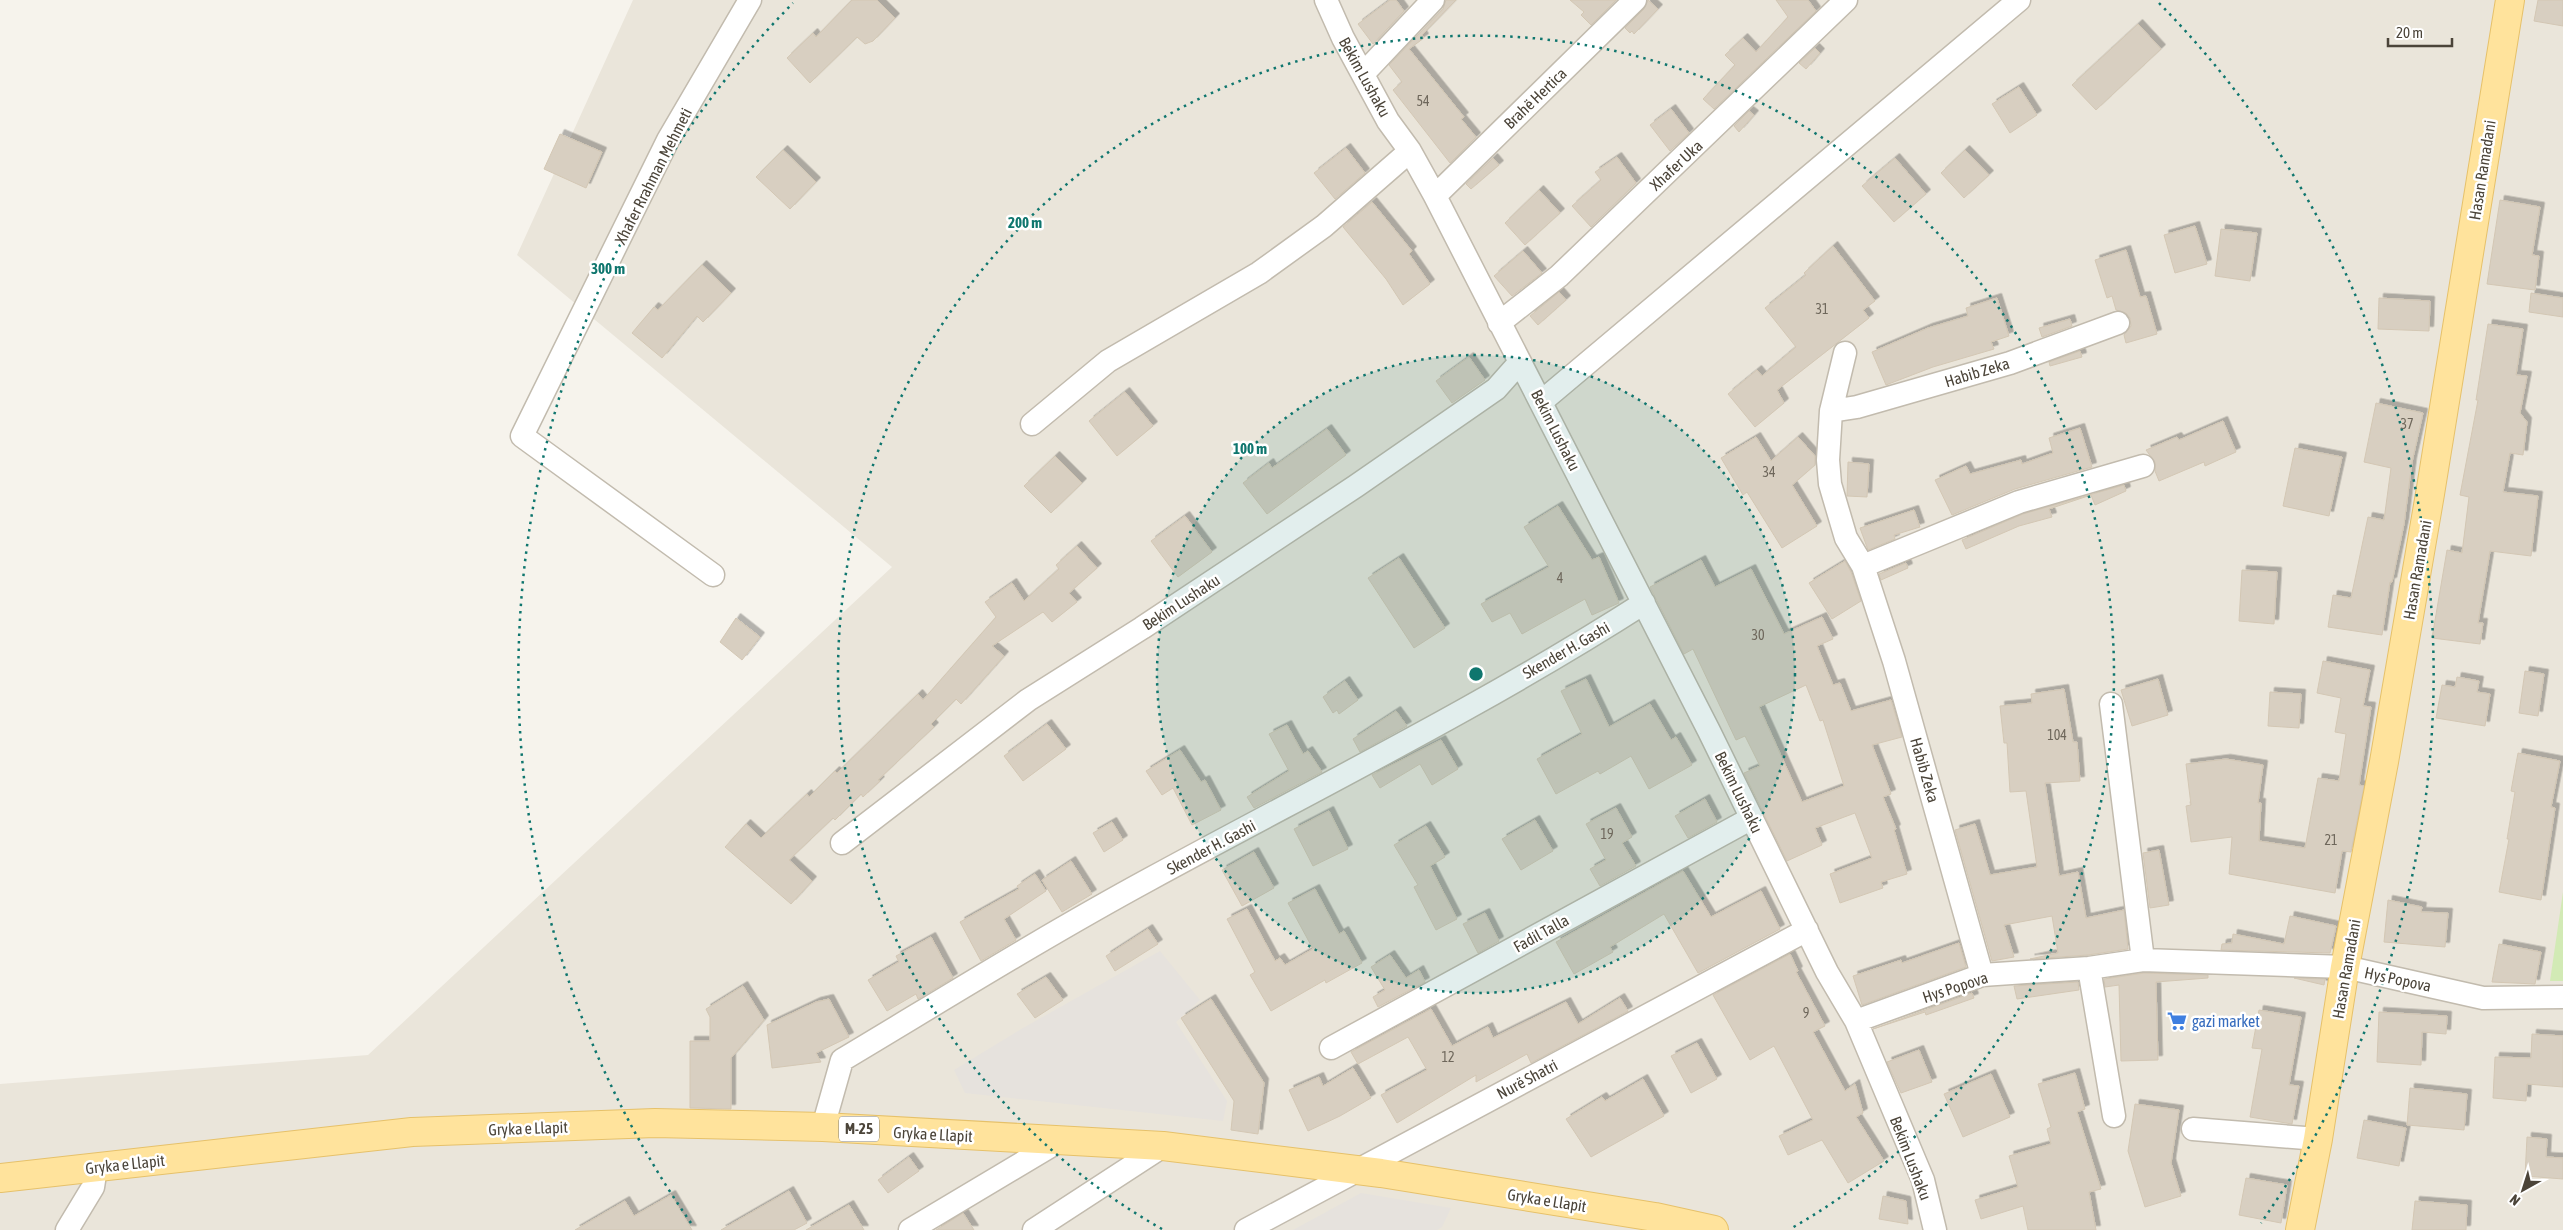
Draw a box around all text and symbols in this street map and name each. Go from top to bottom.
scale bar [2388,15,2452,47]
text: 20 m [2396,24,2423,41]
street label: Bekim Lushaku [1336,34,1394,120]
street label: Brahë Hertica [1500,64,1570,132]
house number: 54 [1416,93,1430,109]
street label: Xhafer Rrahman Mehmeti [611,105,695,247]
street label: Hasan Ramadani [2465,119,2499,221]
street label: Xhafer Uka [1646,136,1706,194]
text: 200 m [1008,214,1042,231]
text: 300 m [591,260,625,277]
house number: 31 [1815,301,1829,317]
street label: Habib Zeka [1942,354,2012,390]
street label: Bekim Lushaku [1528,387,1584,473]
house number: 37 [2400,416,2414,432]
text: 100 m [1233,440,1267,457]
house number: 34 [1762,464,1776,480]
street label: Hasan Ramadani [2399,519,2435,621]
street label: Bekim Lushaku [1139,570,1223,634]
house number: 4 [1557,570,1564,586]
street label: Skender H. Gashi [1519,618,1613,682]
house number: 30 [1751,627,1765,643]
centre of rings [1467,665,1485,683]
house number: 104 [2047,727,2067,743]
street label: Habib Zeka [1907,735,1943,805]
street label: Bekim Lushaku [1712,748,1766,836]
street label: Skender H. Gashi [1164,816,1258,878]
house number: 19 [1600,826,1614,842]
house number: 21 [2324,832,2338,848]
street label: Fadil Talla [1510,910,1572,956]
street label: Hasan Ramadani [2328,918,2364,1020]
street label: Hys Popova [2363,963,2433,996]
street label: Hys Popova [1920,968,1990,1007]
house number: 9 [1803,1005,1809,1021]
supermarket icon: gazi market [2166,1010,2188,1032]
place label: gazi market [2192,1012,2260,1031]
house number: 12 [1441,1049,1455,1065]
street label: Nurë Shatri [1494,1055,1560,1103]
street label: Bekim Lushaku [1887,1114,1935,1202]
road number: M-25 [839,1116,879,1142]
street label: Gryka e Llapit [488,1118,569,1139]
street label: Gryka e Llapit [893,1123,974,1146]
street label: Gryka e Llapit [84,1151,166,1178]
north arrow [2498,1165,2548,1215]
street label: Gryka e Llapit [1506,1185,1588,1216]
text: N [2507,1191,2523,1209]

